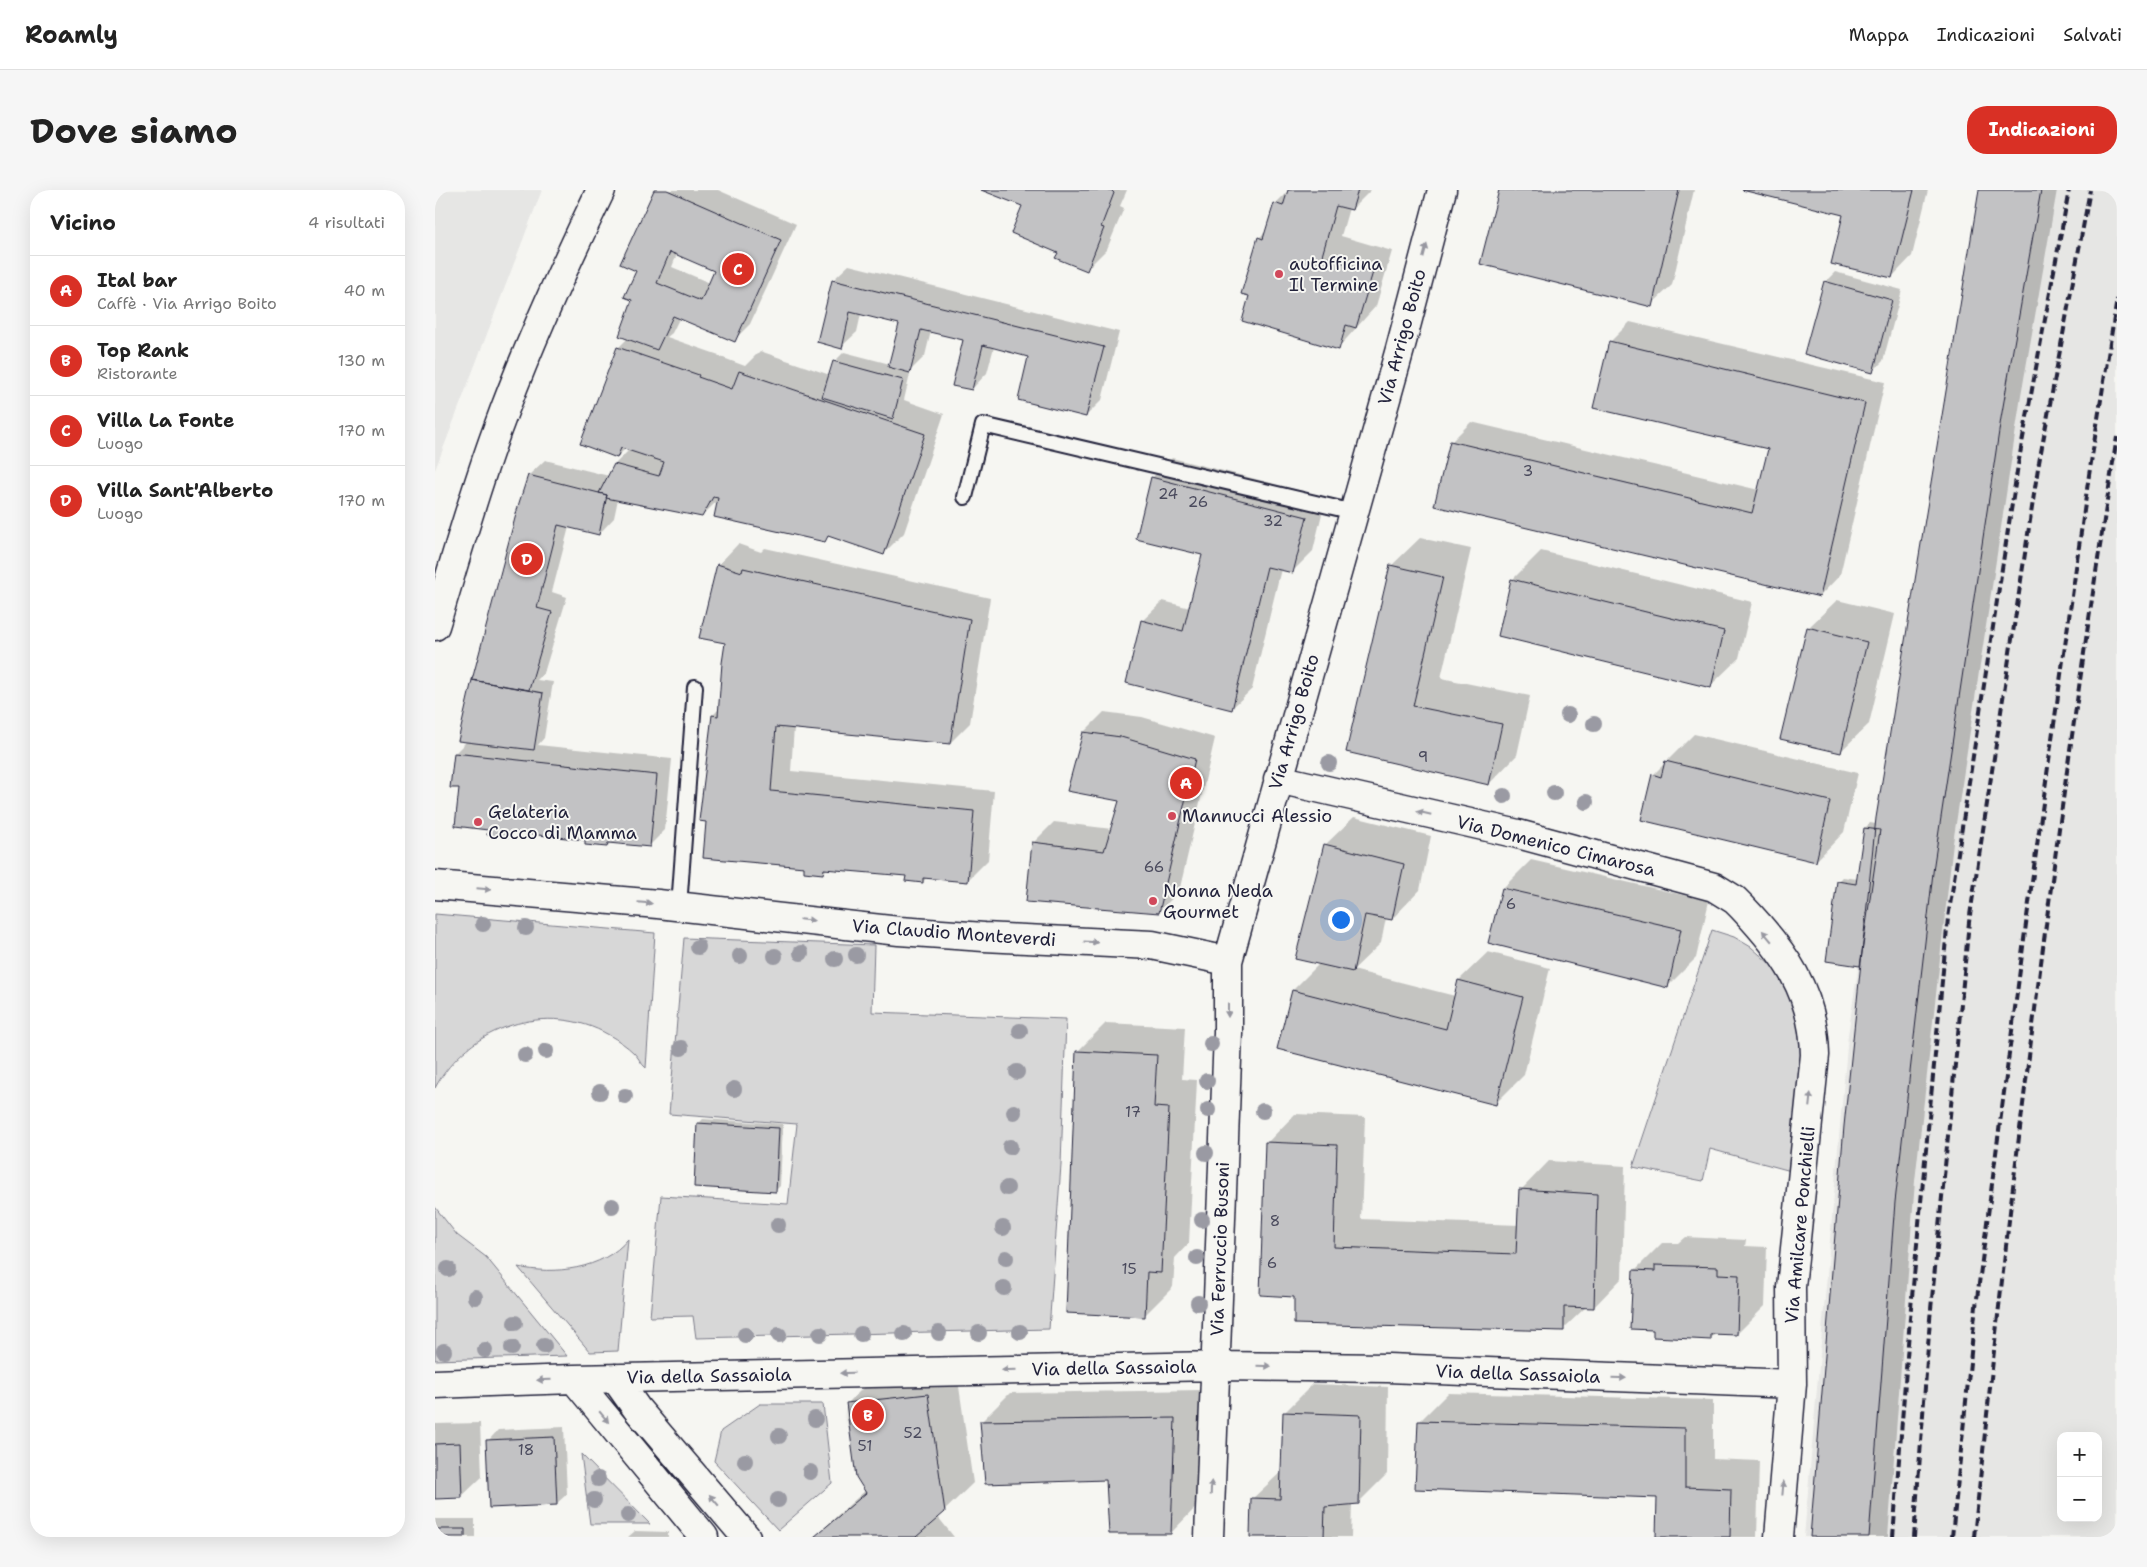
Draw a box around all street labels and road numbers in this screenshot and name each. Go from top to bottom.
street label: Via Arrigo Boito [1372,266,1432,408]
street label: Via Arrigo Boito [1263,651,1325,793]
street label: Via Domenico Cimarosa [1454,810,1658,882]
street label: Via Claudio Monteverdi [851,914,1057,952]
street label: Via Amilcare Ponchielli [1779,1125,1821,1325]
street label: Via Ferruccio Busoni [1205,1161,1235,1337]
street label: Via della Sassaiola [1031,1355,1197,1381]
street label: Via della Sassaiola [1435,1359,1601,1389]
street label: Via della Sassaiola [626,1363,792,1389]

